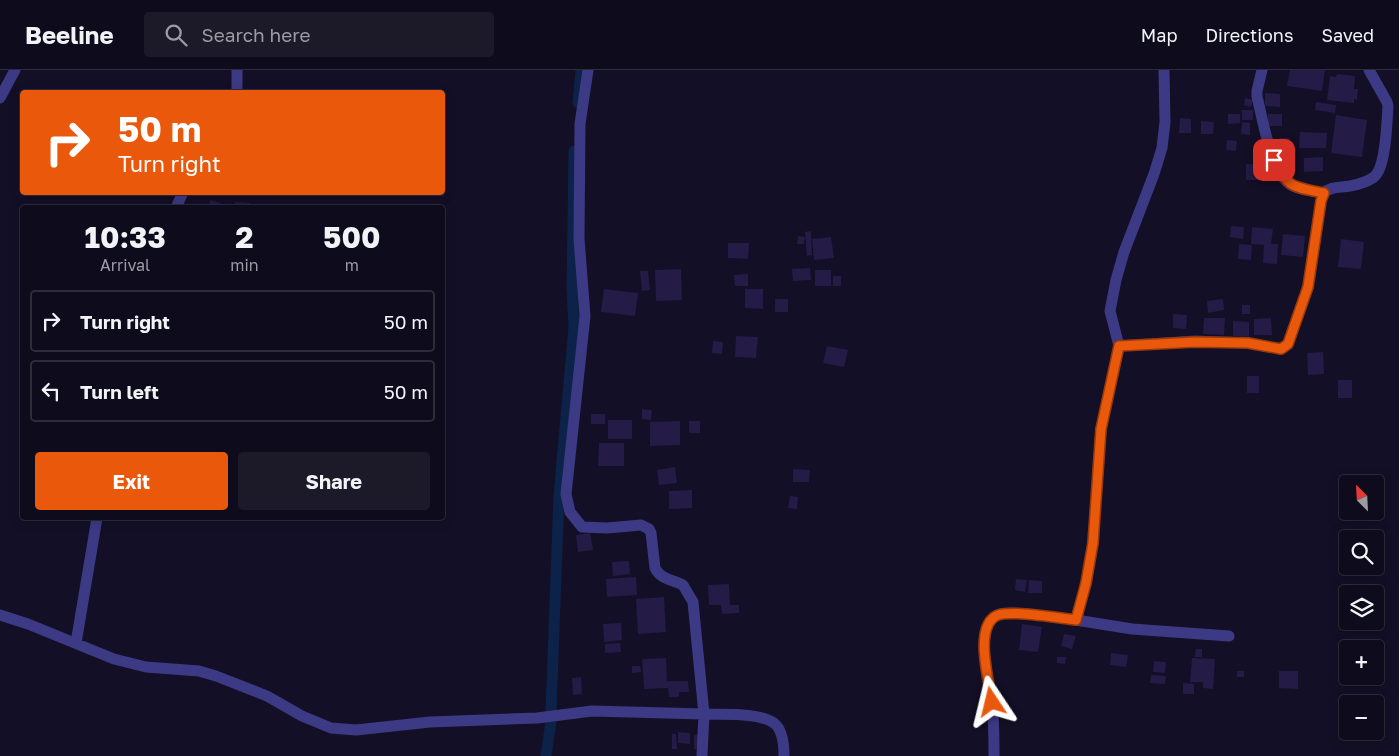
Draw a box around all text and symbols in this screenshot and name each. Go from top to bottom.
search box [144,12,494,57]
text: Beeline [25,20,114,49]
icon: search [162,21,190,49]
text: Search here [202,23,310,46]
text: Map [1141,24,1177,46]
text: Directions [1205,24,1293,46]
text: Saved [1321,24,1374,46]
text: 50 m [118,108,201,150]
icon: right [35,110,100,175]
pin [1253,139,1295,181]
icon: arrive [1260,146,1288,174]
text: Turn right [118,150,221,177]
text: 10:33 [85,219,166,255]
text: 2 [235,219,254,255]
text: 500 [323,219,380,255]
text: Arrival [100,255,150,275]
text: min [230,255,259,275]
text: m [345,255,359,275]
icon: right [37,307,65,335]
text: Turn right [80,310,170,333]
text: 50 m [384,310,428,333]
icon: left [37,377,65,405]
text: Turn left [80,380,159,403]
text: 50 m [384,380,428,403]
button: Exit [35,452,228,510]
button: Share [238,452,430,510]
north arrow [1339,475,1384,520]
map controls [1339,475,1384,740]
button: search [1339,530,1384,575]
button: layers [1339,585,1384,630]
button: + [1339,640,1384,685]
position arrow [965,675,1017,727]
button: − [1339,695,1384,740]

